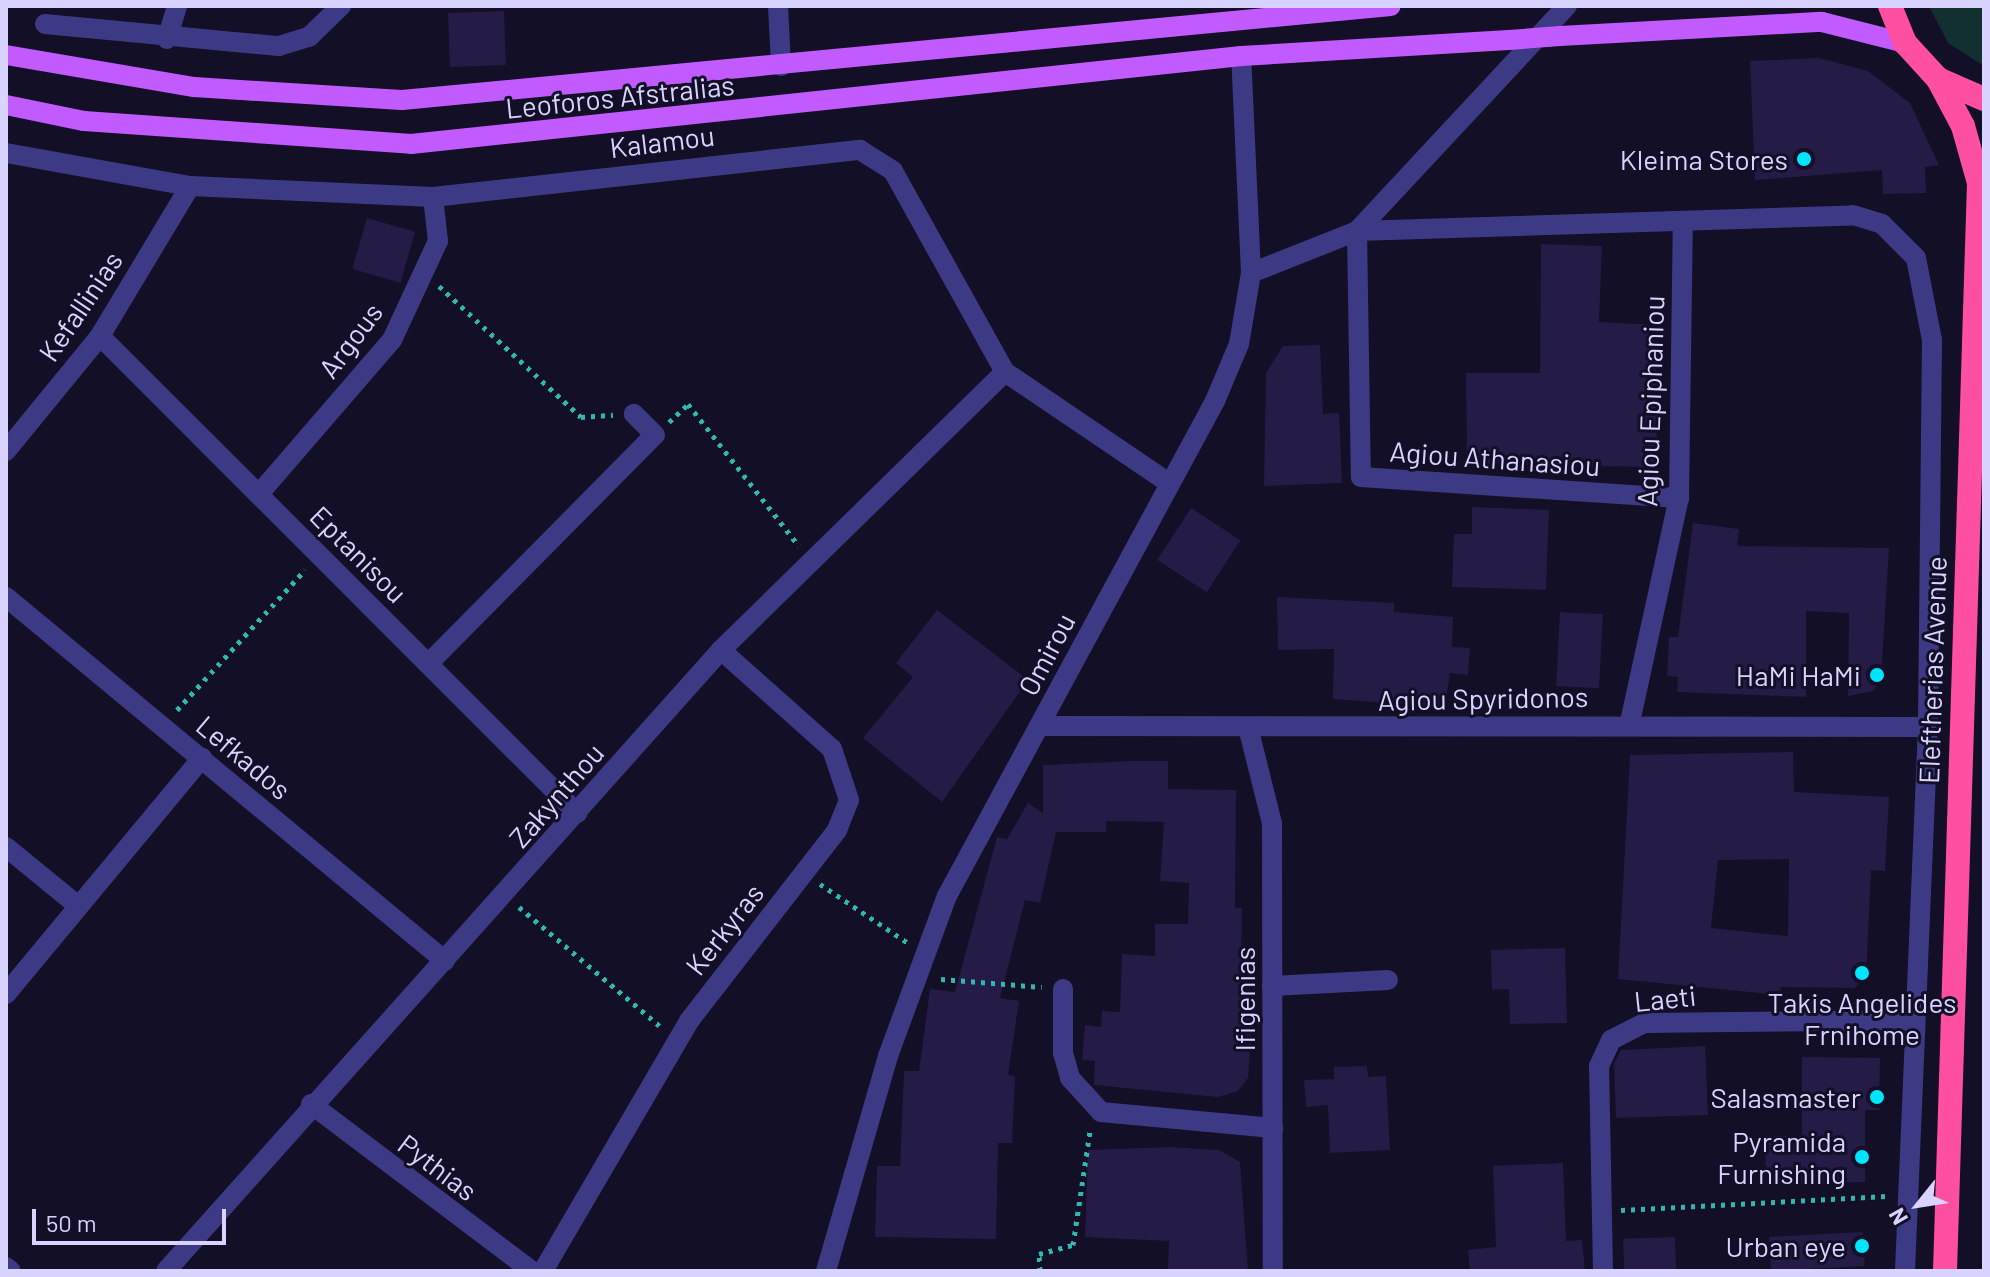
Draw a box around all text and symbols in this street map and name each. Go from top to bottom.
street label: Leoforos Afstralias [504,67,736,125]
street label: Kalamou [608,118,716,164]
place label: Kleima Stores [1620,142,1788,176]
marker: Kleima Stores [1795,150,1813,168]
street label: Kefallinias [31,245,129,367]
street label: Agiou Epiphaniou [1630,295,1670,507]
street label: Argous [311,296,389,384]
street label: Agiou Athanasiou [1389,434,1601,482]
street label: Eptanisou [304,499,414,609]
street label: Eleftherias Avenue [1911,556,1953,784]
street label: Omirou [1011,607,1081,701]
place label: HaMi HaMi [1736,658,1861,692]
marker: HaMi HaMi [1868,666,1886,684]
street label: Agiou Spyridonos [1378,679,1588,717]
street label: Lefkados [190,708,298,806]
street label: Zakynthou [502,736,610,854]
street label: Kerkyras [678,877,770,981]
street label: Ifigenias [1227,947,1261,1051]
marker: Takis Angelides Frnihome [1853,964,1871,982]
street label: Laeti [1632,978,1698,1018]
place label: Takis Angelides Frnihome [1767,985,1957,1051]
place label: Salasmaster [1710,1080,1861,1114]
marker: Salasmaster [1868,1088,1886,1106]
place label: Pyramida Furnishing [1717,1124,1846,1190]
street label: Pythias [392,1127,484,1207]
marker: Pyramida Furnishing [1853,1148,1871,1166]
north arrow [1878,1165,1958,1245]
scale bar [36,1193,230,1243]
text: N [1882,1204,1912,1230]
text: 50 m [46,1208,97,1237]
place label: Urban eye [1725,1229,1846,1263]
marker: Urban eye [1853,1237,1871,1255]

